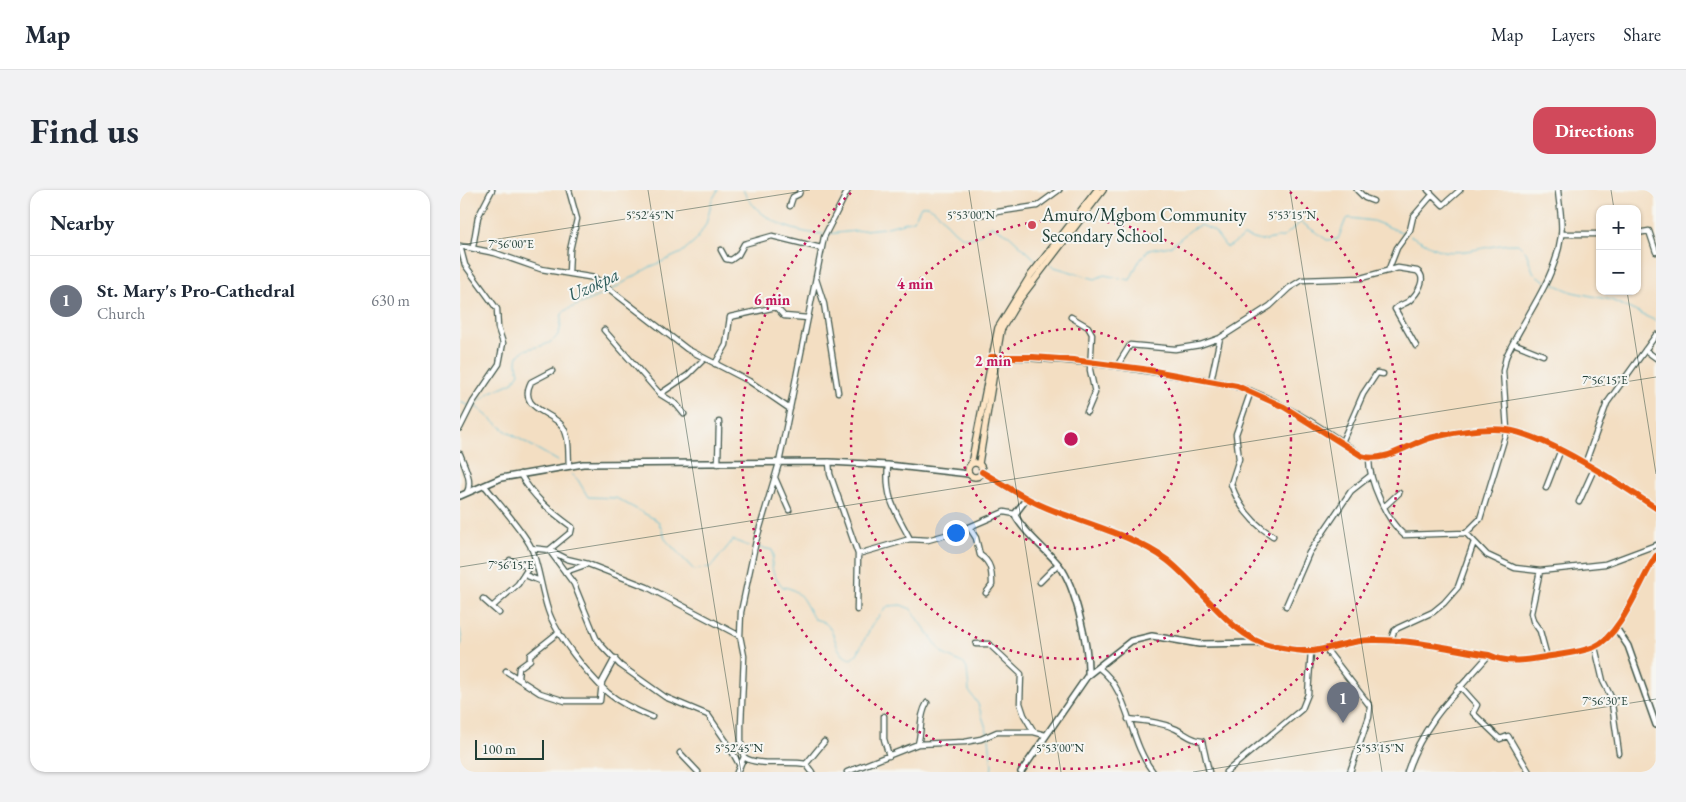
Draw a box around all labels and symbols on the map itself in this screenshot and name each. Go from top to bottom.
place label: Amuro/Mgbom Community Secondary School [1041,203,1247,247]
text: 5°52'45"N [626,207,675,223]
text: 5°53'00"N [947,207,996,223]
text: 5°53'15"N [1268,207,1317,223]
marker: Amuro/Mgbom Community Secondary School [1026,219,1038,231]
text: 7°56'00"E [488,236,534,252]
water label: Uzokpa [563,262,623,307]
text: 4 min [897,274,934,293]
text: 6 min [754,290,791,309]
text: 2 min [975,351,1012,370]
text: 7°56'15"E [1582,372,1628,388]
centre of rings [1062,430,1080,448]
your location [943,520,969,546]
text: 7°56'15"E [488,557,534,573]
pin: 1 [1327,682,1359,723]
text: 7°56'30"E [1582,693,1628,709]
scale bar [475,737,544,760]
text: 5°52'45"N [715,740,764,756]
text: 5°53'00"N [1036,740,1085,756]
text: 5°53'15"N [1356,740,1405,756]

